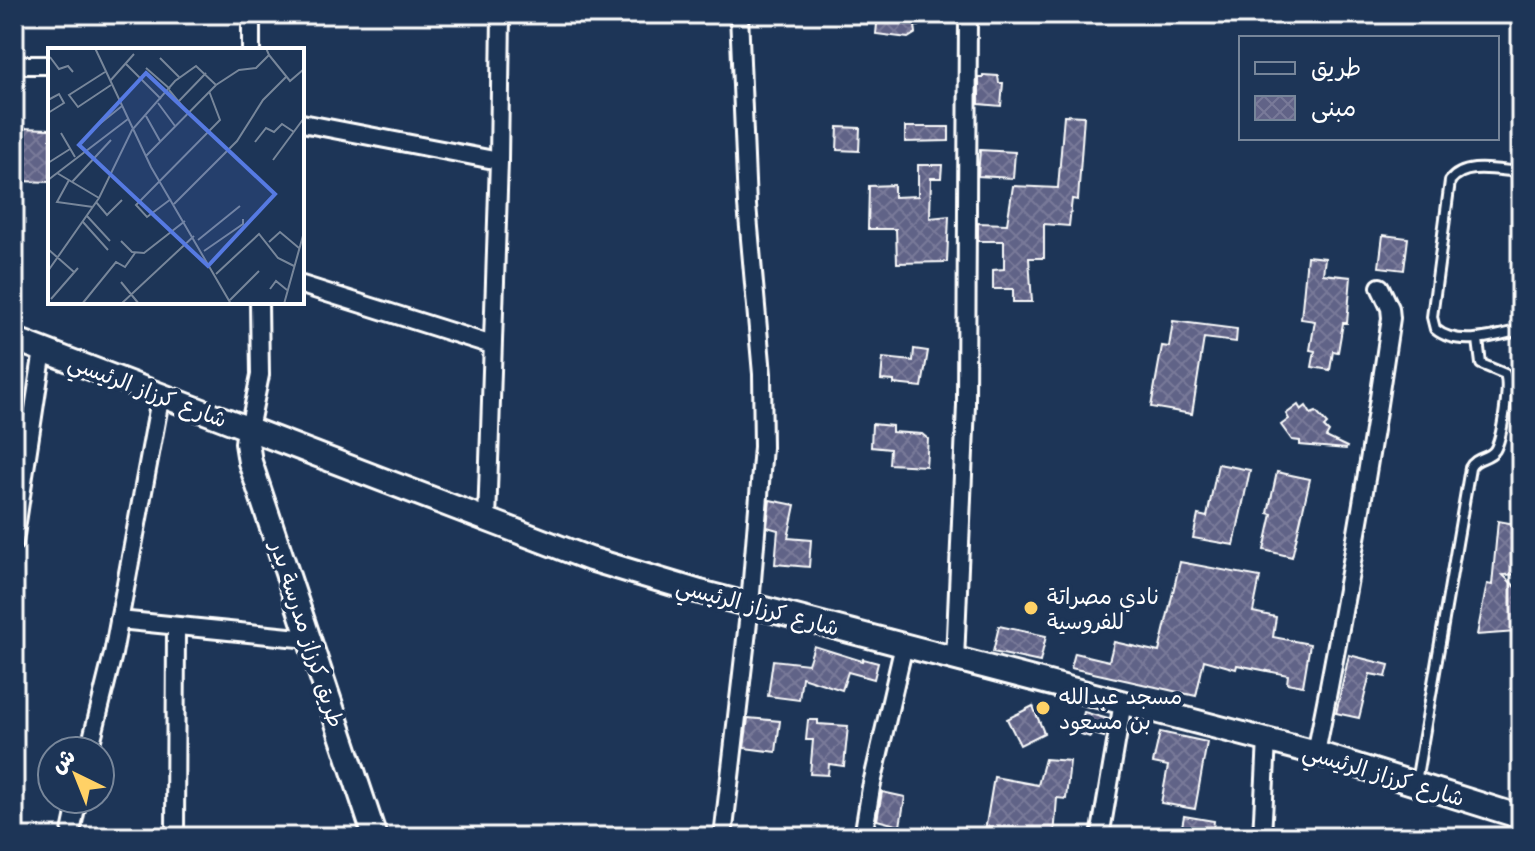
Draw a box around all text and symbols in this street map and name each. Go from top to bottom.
legend [1239,36,1499,140]
inset map [48,48,304,304]
text: طريق [1311,51,1361,82]
text: مبنى [1311,91,1356,123]
street label: شارع كرزاز الرئيسي [63,346,231,439]
street label: طريق كرزاز مدرسة بدر [264,535,352,731]
street label: شارع كرزاز الرئيسي [672,570,843,647]
place label: نادي مصراتة للفروسية [1047,581,1159,635]
marker: نادي مصراتة للفروسية [1022,599,1040,617]
place label: مسجد عبدالله بن مسعود [1059,681,1182,736]
marker: مسجد عبدالله بن مسعود [1034,699,1052,717]
north arrow [36,735,116,815]
street label: شارع كرزاز الرئيسي [1298,736,1468,818]
text: ش [43,741,81,779]

